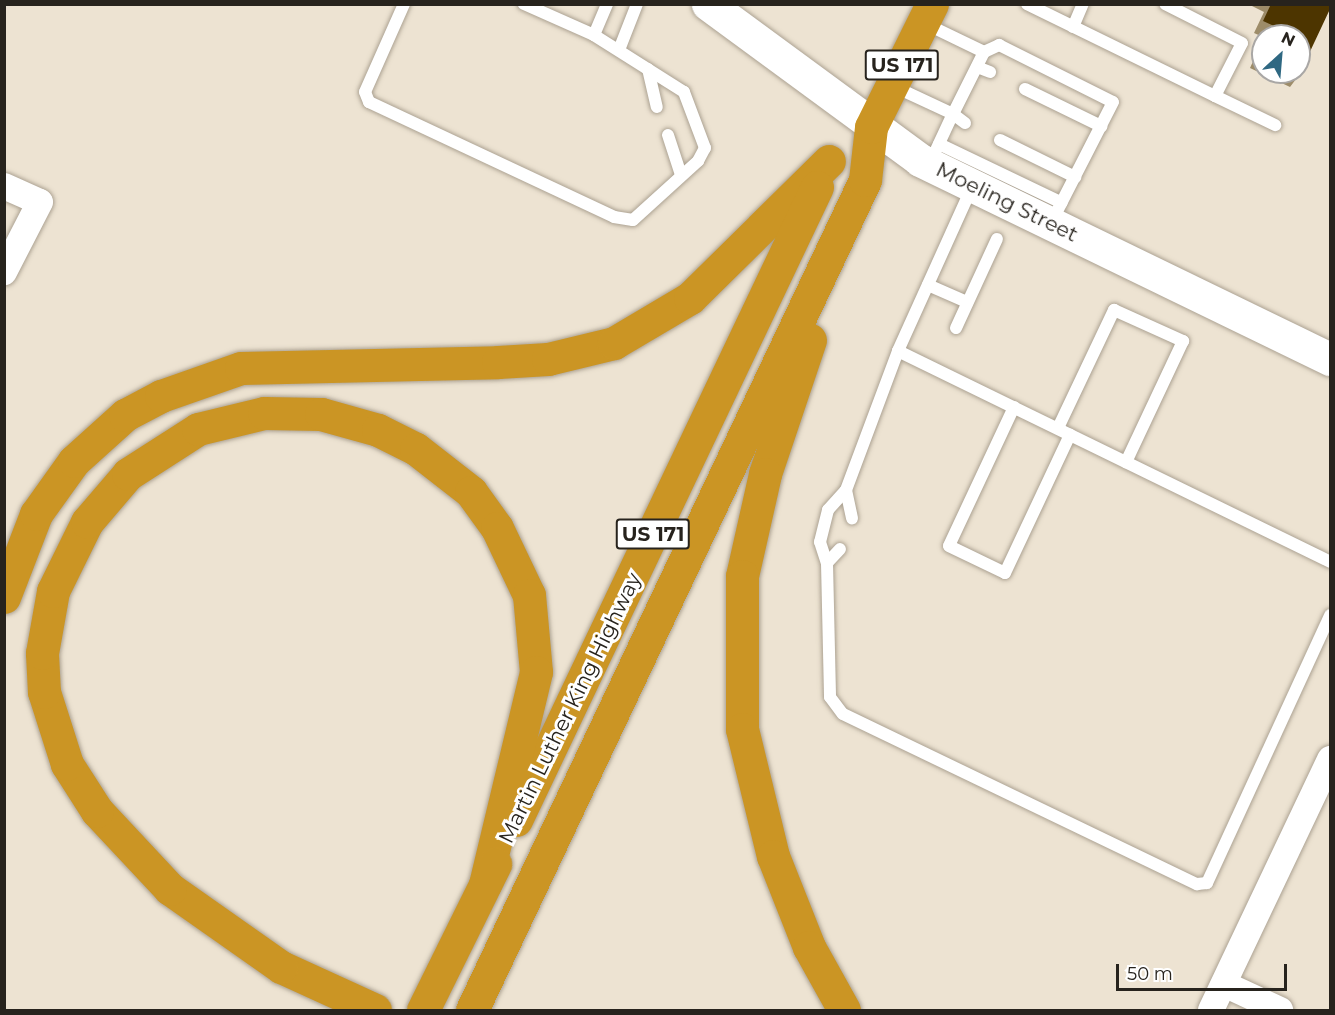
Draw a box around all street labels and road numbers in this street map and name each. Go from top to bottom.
road number: US 171 [864,48,940,82]
street label: Moeling Street [932,157,1082,247]
road number: US 171 [616,517,690,551]
street label: Martin Luther King Highway [493,569,647,847]

